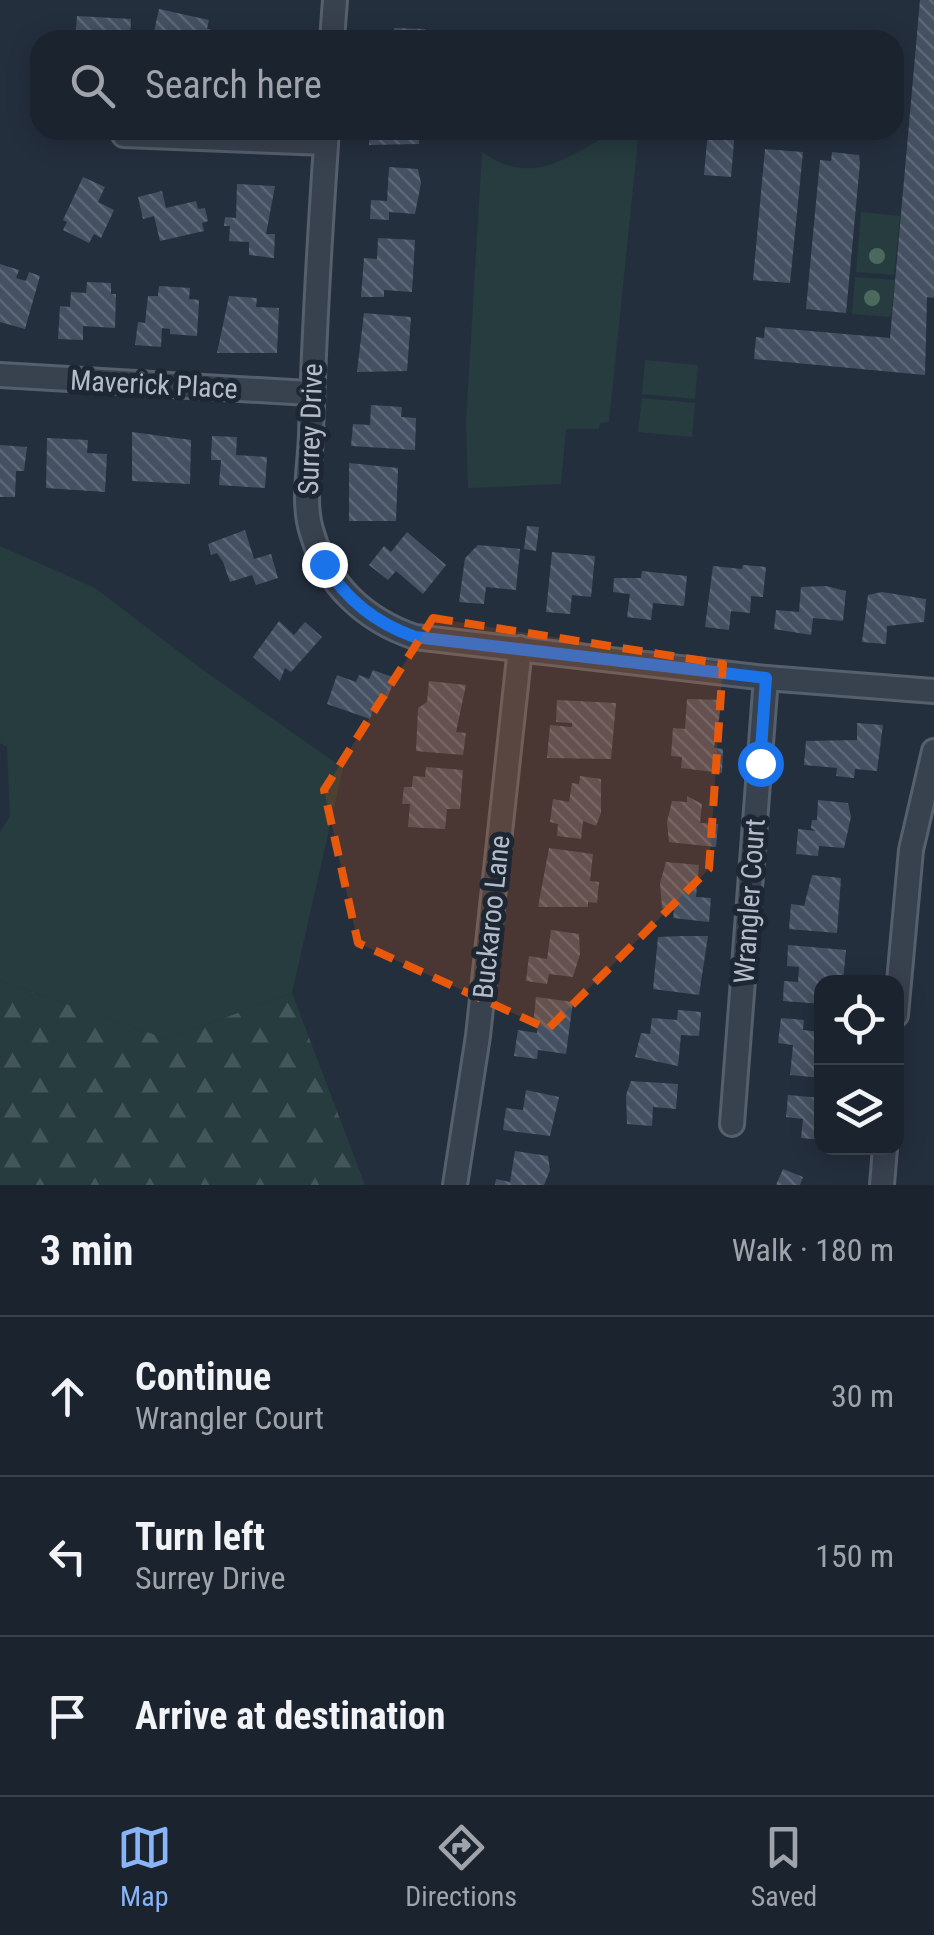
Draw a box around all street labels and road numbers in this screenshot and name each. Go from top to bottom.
street label: Surrey Drive [292,363,329,495]
street label: Maverick Place [69,364,239,405]
street label: Wrangler Court [727,817,772,985]
street label: Buckaroo Lane [467,834,516,1000]

